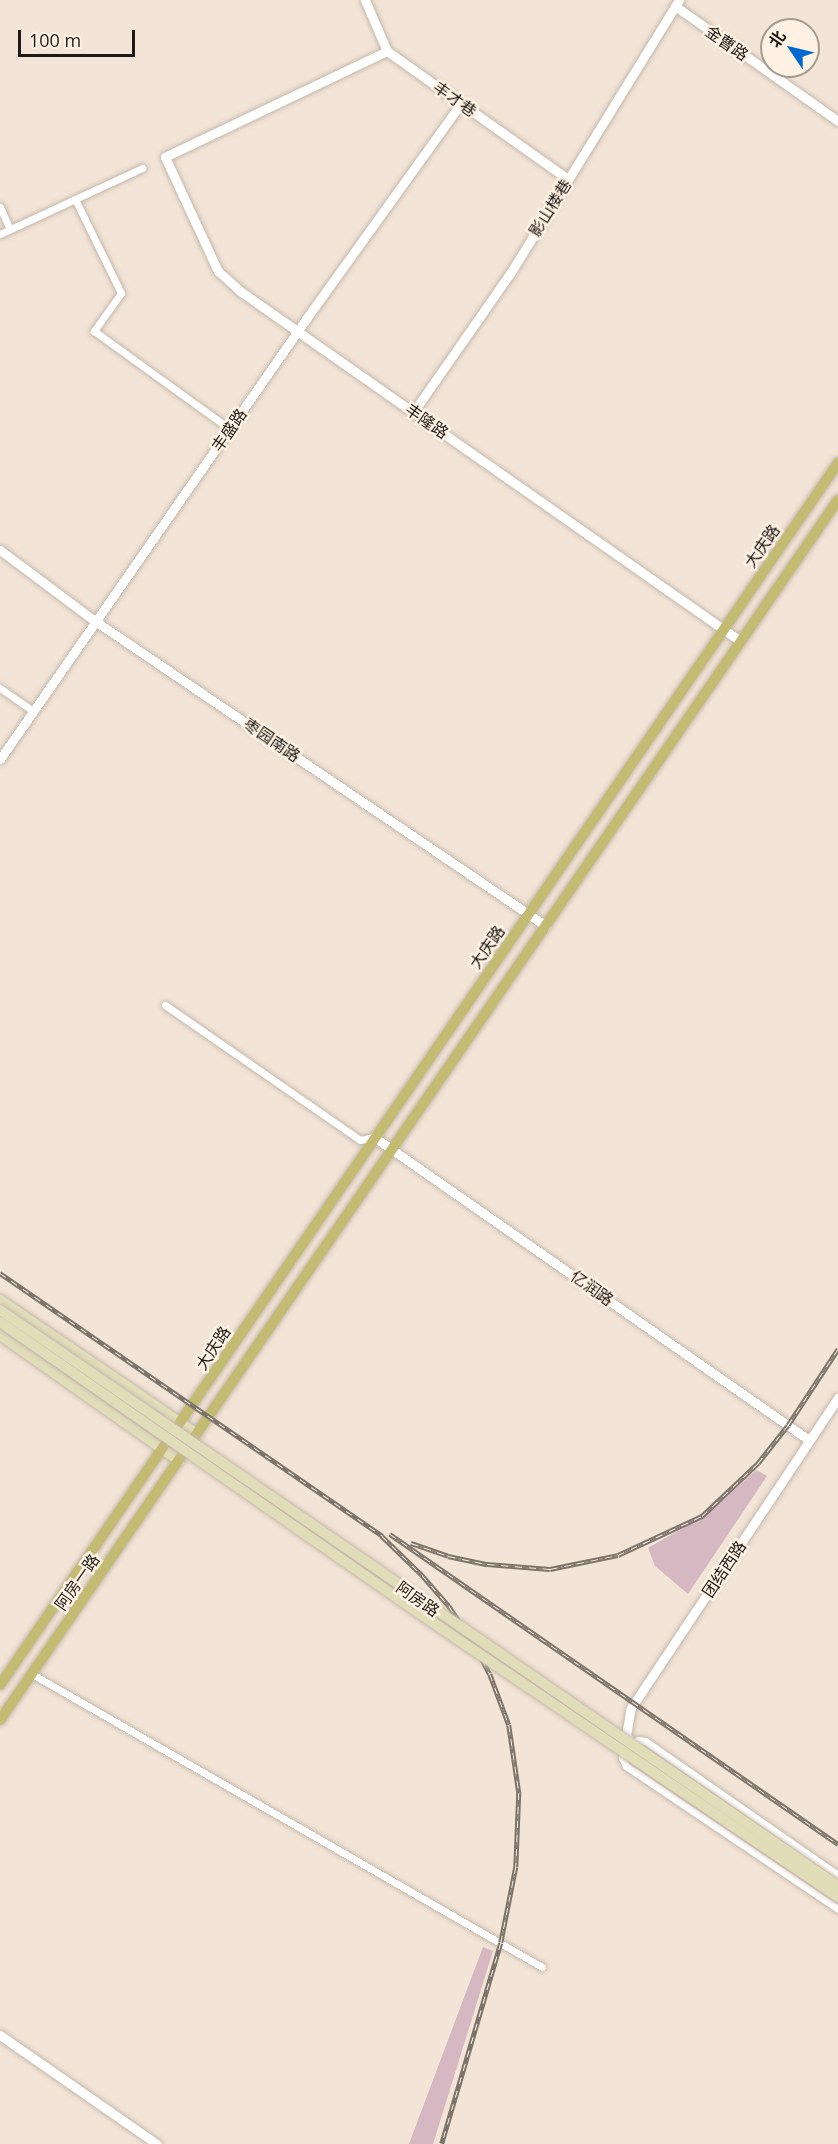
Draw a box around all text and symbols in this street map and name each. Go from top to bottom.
scale bar [21,18,138,56]
north arrow [760,18,820,78]
street label: 金曹路 [702,21,752,65]
text: 北 [763,26,790,52]
text: 100 m [29,28,81,52]
street label: 丰才巷 [430,77,480,121]
street label: 影山楼巷 [525,176,575,240]
street label: 丰隆路 [402,399,452,443]
street label: 丰盛路 [207,405,251,455]
street label: 大庆路 [740,521,784,571]
street label: 枣园南路 [240,714,304,766]
street label: 大庆路 [465,922,509,972]
street label: 亿润路 [567,1266,617,1310]
street label: 大庆路 [192,1323,234,1373]
street label: 团结西路 [698,1537,750,1601]
street label: 阿房一路 [51,1550,103,1614]
street label: 阿房路 [393,1577,443,1621]

